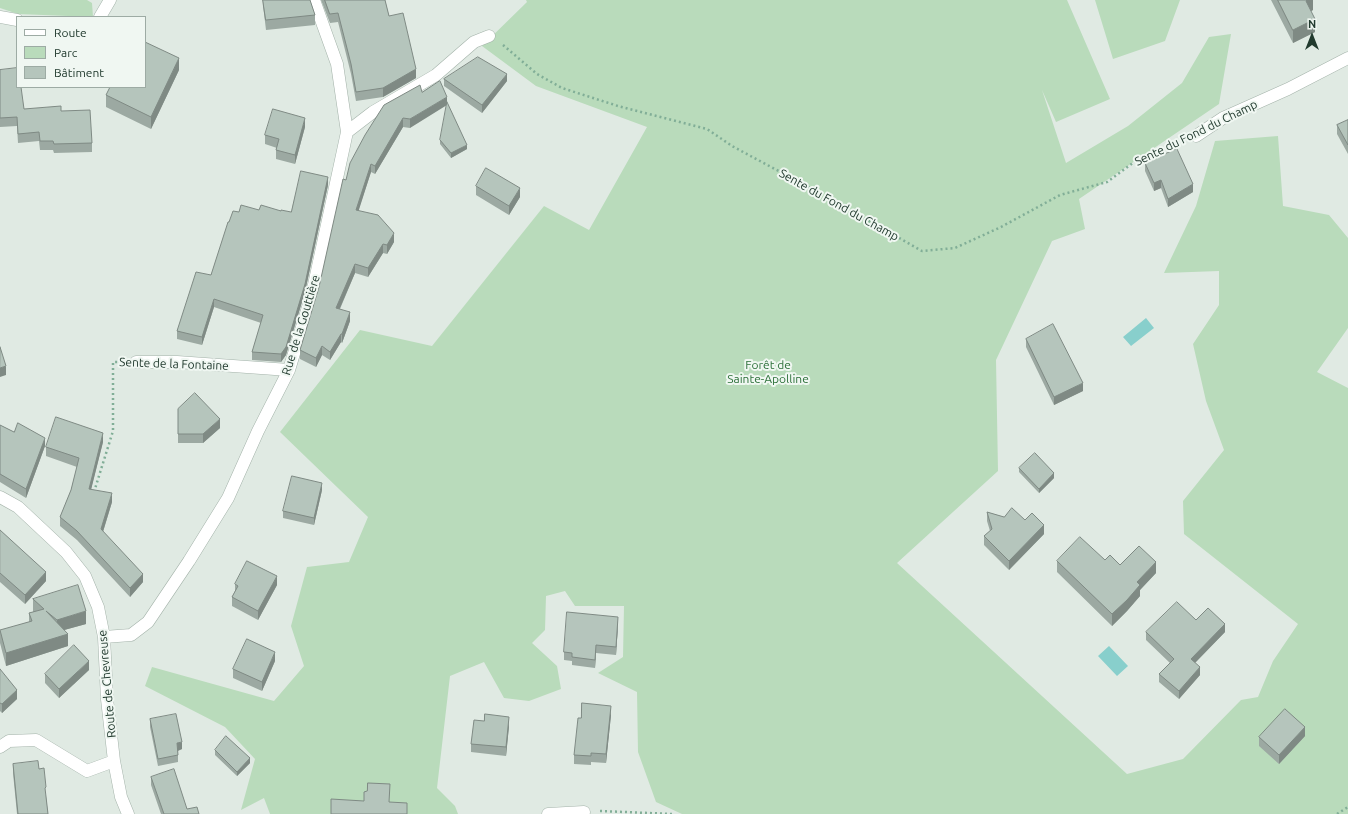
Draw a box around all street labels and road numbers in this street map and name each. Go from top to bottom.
street label: Sente du Fond du Champ [1132,97,1260,169]
street label: Sente du Fond du Champ [777,166,901,244]
street label: Rue de la Gouttière [279,273,323,377]
street label: Sente de la Fontaine [119,355,229,373]
street label: Route de Chevreuse [95,629,119,739]

